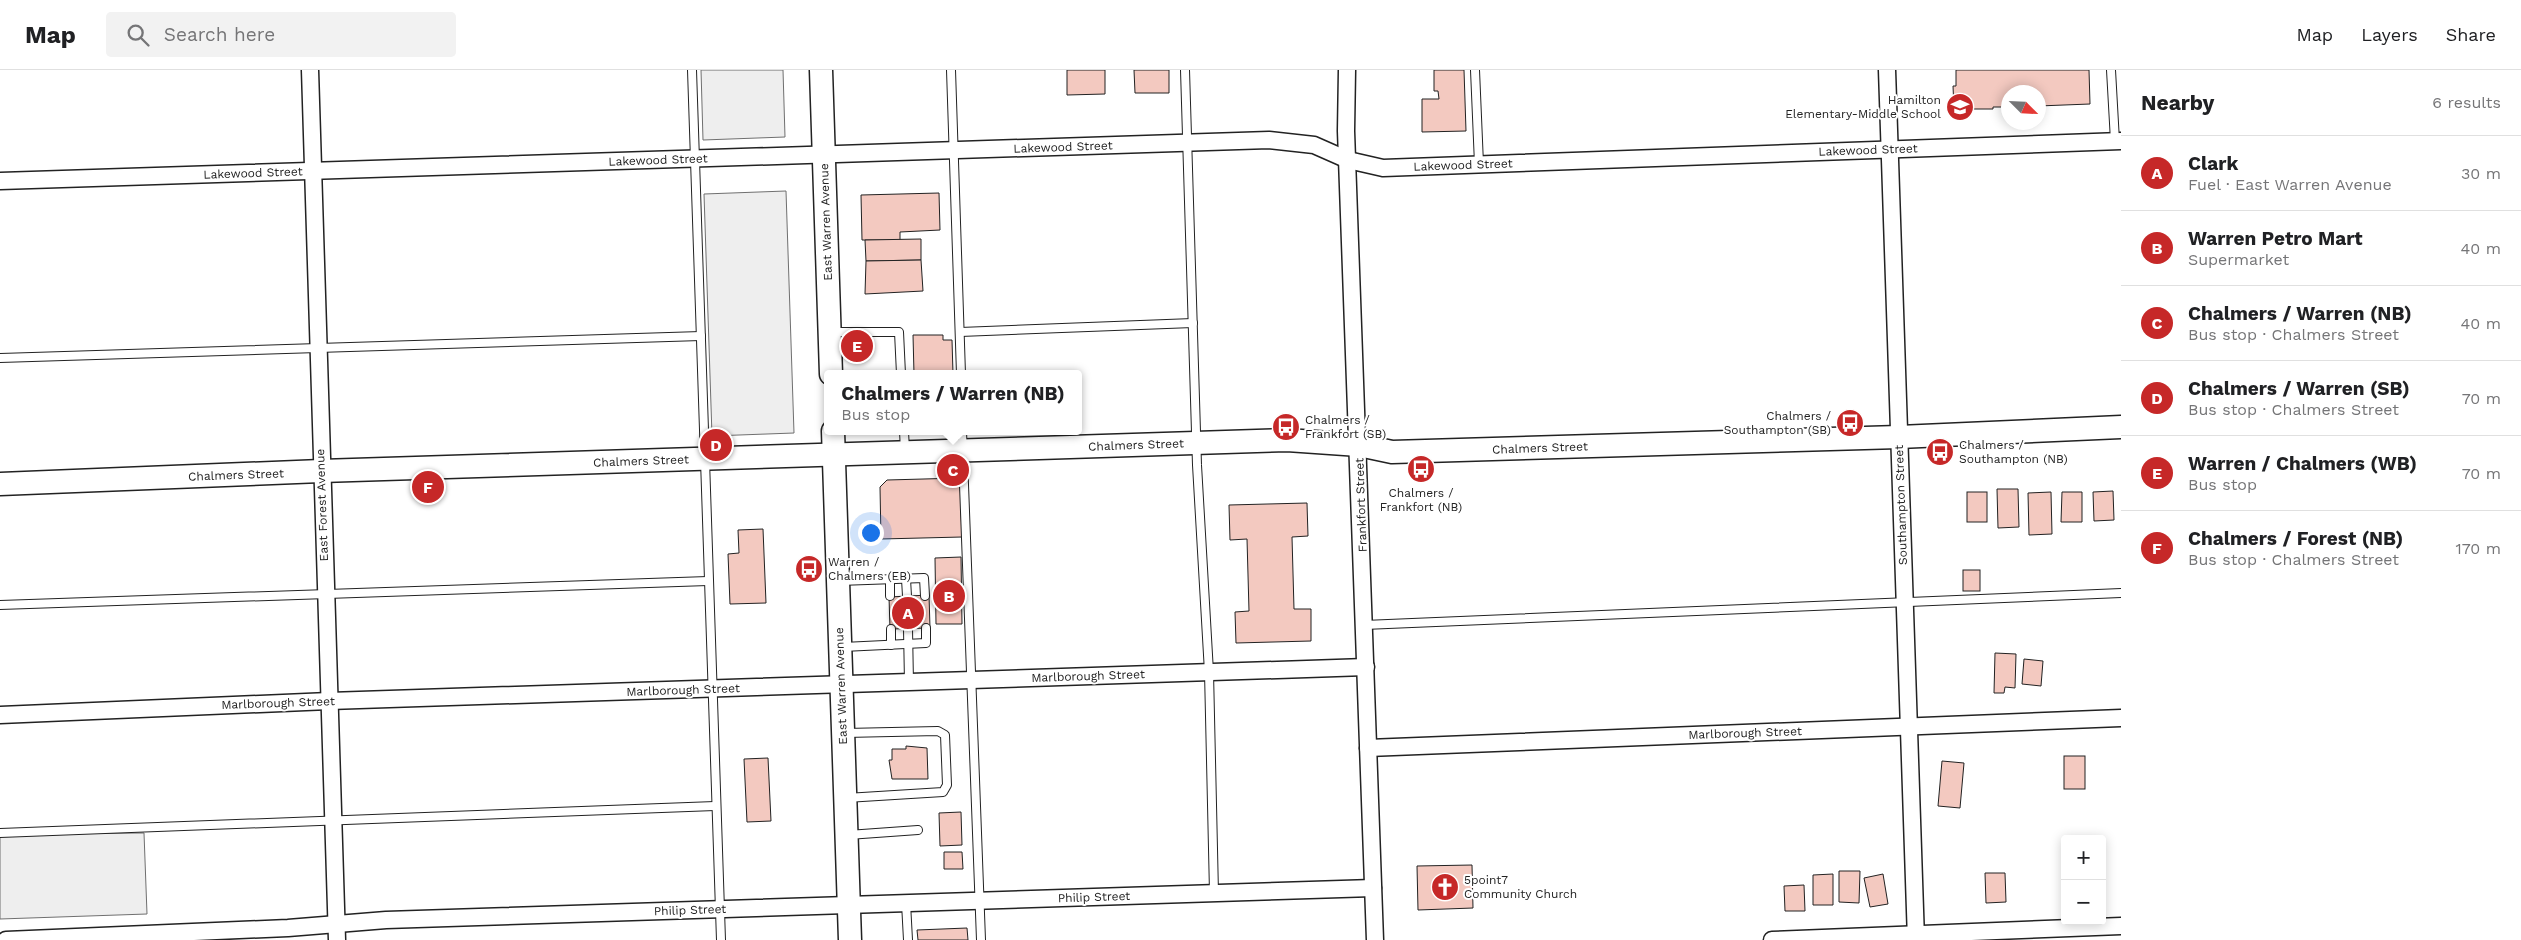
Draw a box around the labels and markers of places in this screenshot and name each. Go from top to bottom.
school or university icon: Hamilton Elementary-Middle School [1945,92,1975,122]
place label: Hamilton Elementary-Middle School [1785,93,1941,121]
pin: E [841,327,873,365]
bus stop icon: Chalmers / Southampton (SB) [1835,408,1865,438]
place label: Chalmers / Southampton (SB) [1724,409,1831,437]
bus stop icon: Chalmers / Frankfort (SB) [1271,412,1301,442]
place label: Chalmers / Frankfort (SB) [1305,413,1386,441]
pin: D [700,426,732,464]
bus stop icon: Chalmers / Southampton (NB) [1925,437,1955,467]
place label: Chalmers / Southampton (NB) [1959,438,2068,466]
pin: C [937,451,969,489]
bus stop icon: Chalmers / Frankfort (NB) [1406,454,1436,484]
pin: F [412,468,444,506]
place label: Chalmers / Frankfort (NB) [1380,486,1462,514]
bus stop icon: Warren / Chalmers (EB) [794,554,824,584]
place label: Warren / Chalmers (EB) [828,555,911,583]
pin: B [933,577,965,615]
pin: A [892,594,924,632]
church icon: 5point7 Community Church [1430,872,1460,902]
place label: 5point7 Community Church [1464,873,1577,901]

